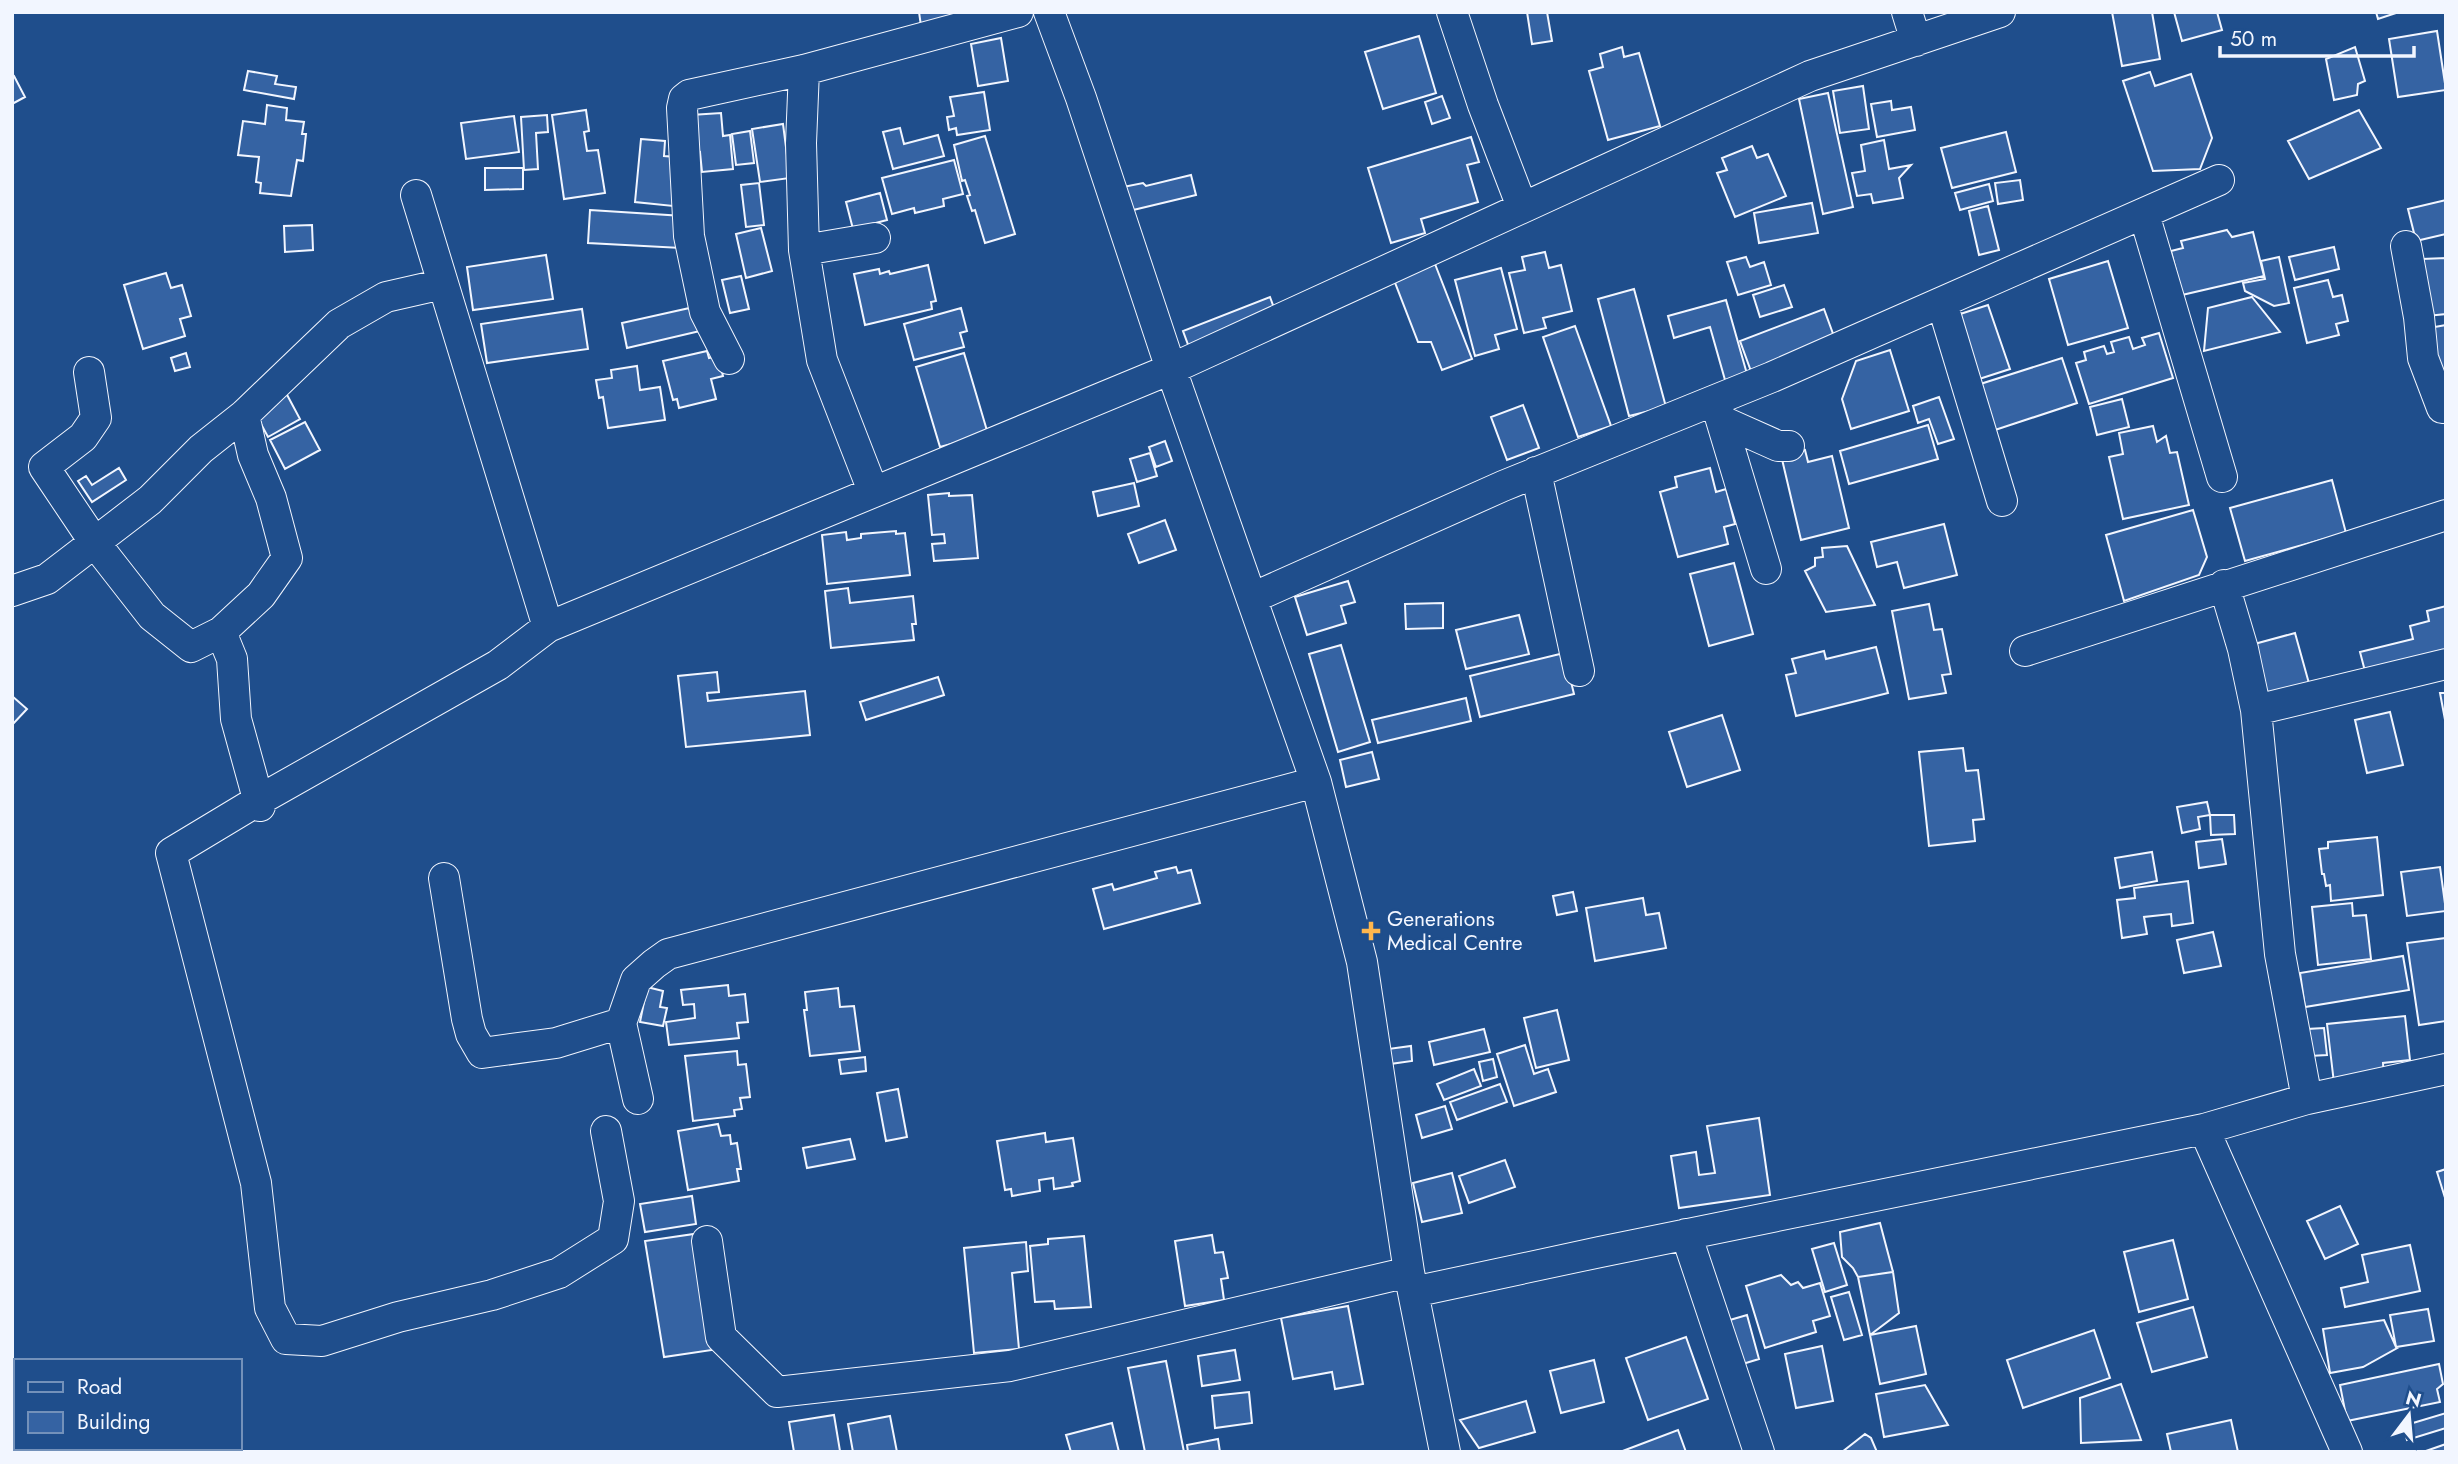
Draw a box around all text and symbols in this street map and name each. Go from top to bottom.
scale bar [2220,14,2414,58]
text: 50 m [2230,24,2277,54]
place label: Generations Medical Centre [1387,904,1523,958]
marker: Generations Medical Centre [1361,921,1381,941]
legend [14,1359,242,1450]
text: Road [77,1372,122,1402]
north arrow [2374,1380,2444,1450]
text: N [2403,1384,2425,1414]
text: Building [77,1407,150,1437]

